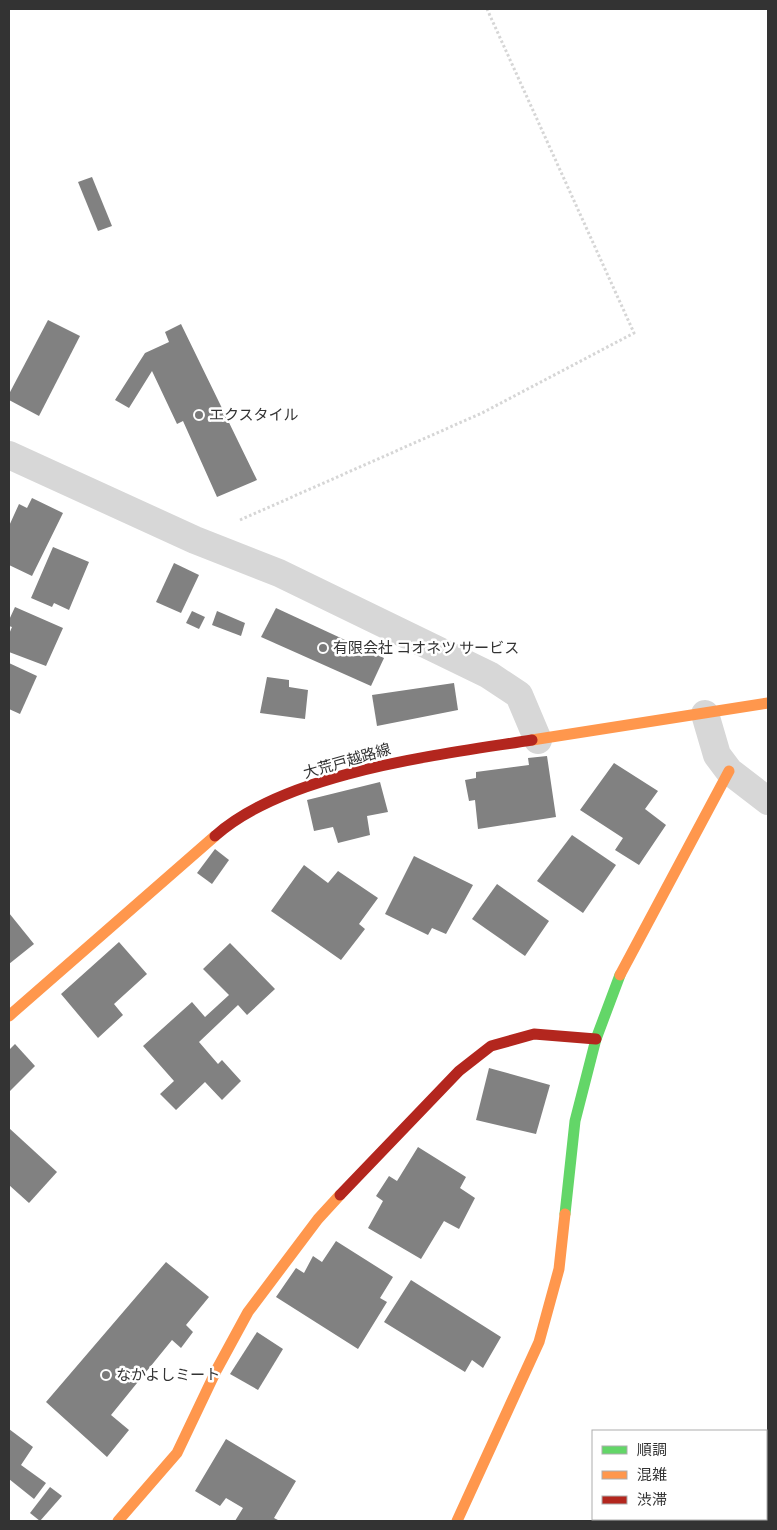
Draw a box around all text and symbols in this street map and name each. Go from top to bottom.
place label: エクスタイル [209,405,299,424]
marker: エクスタイル [193,409,205,421]
place label: 有限会社 コオネツ サービス [333,638,519,657]
marker: 有限会社 コオネツ サービス [317,642,329,654]
street label: 大荒戸越路線 [301,739,393,782]
place label: なかよしミート [116,1365,220,1384]
marker: なかよしミート [100,1369,112,1381]
legend [592,1430,767,1520]
text: 順調 [637,1440,667,1459]
text: 混雑 [637,1465,667,1484]
text: 渋滞 [637,1490,667,1509]

